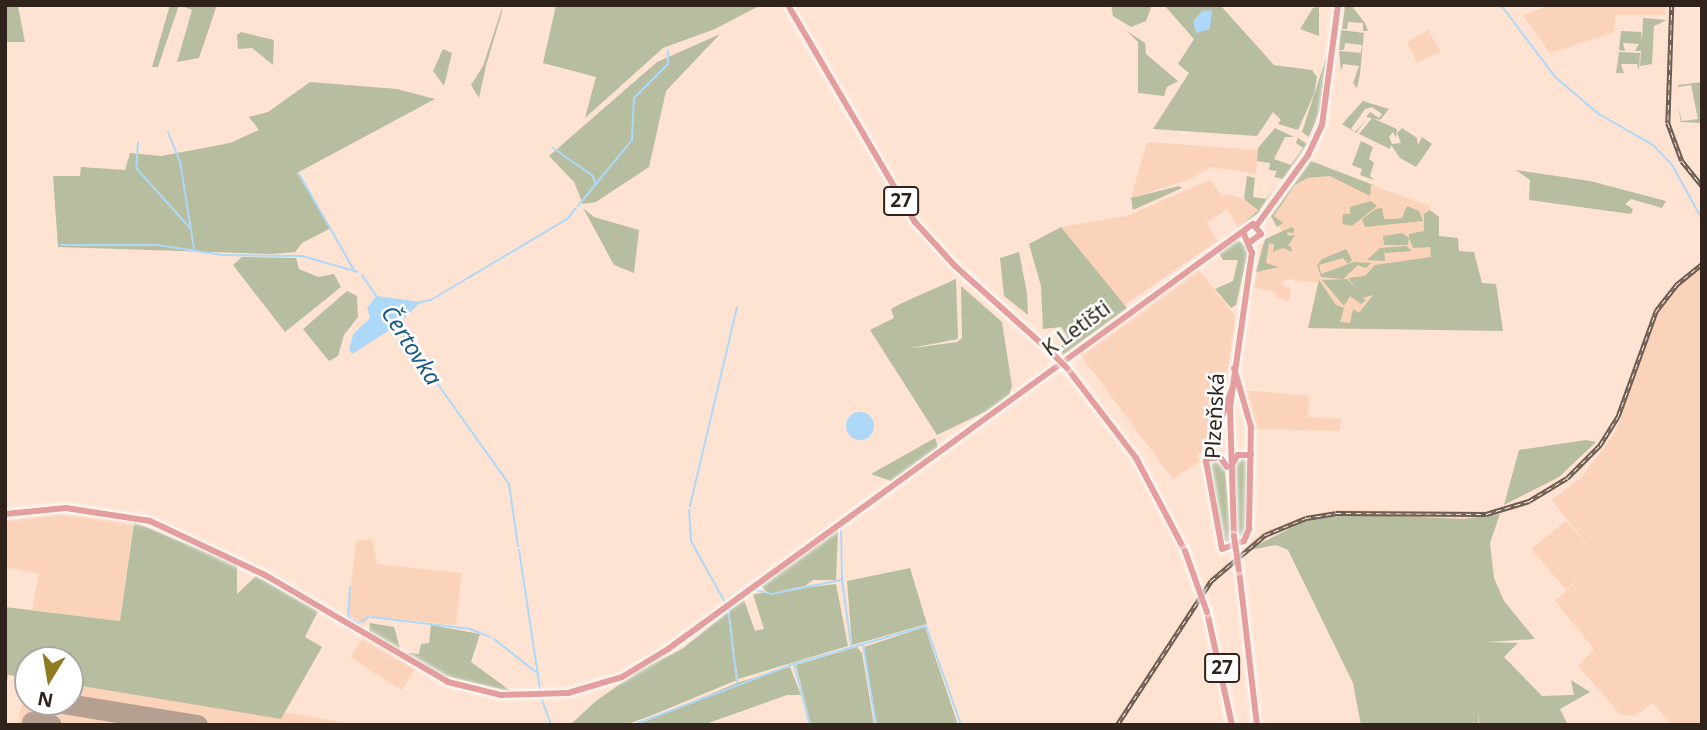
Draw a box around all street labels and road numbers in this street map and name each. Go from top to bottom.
road number: 27 [882,186,920,216]
street label: K Letišti [1037,295,1115,361]
street label: Plzeňská [1199,372,1229,460]
road number: 27 [1203,652,1241,684]

